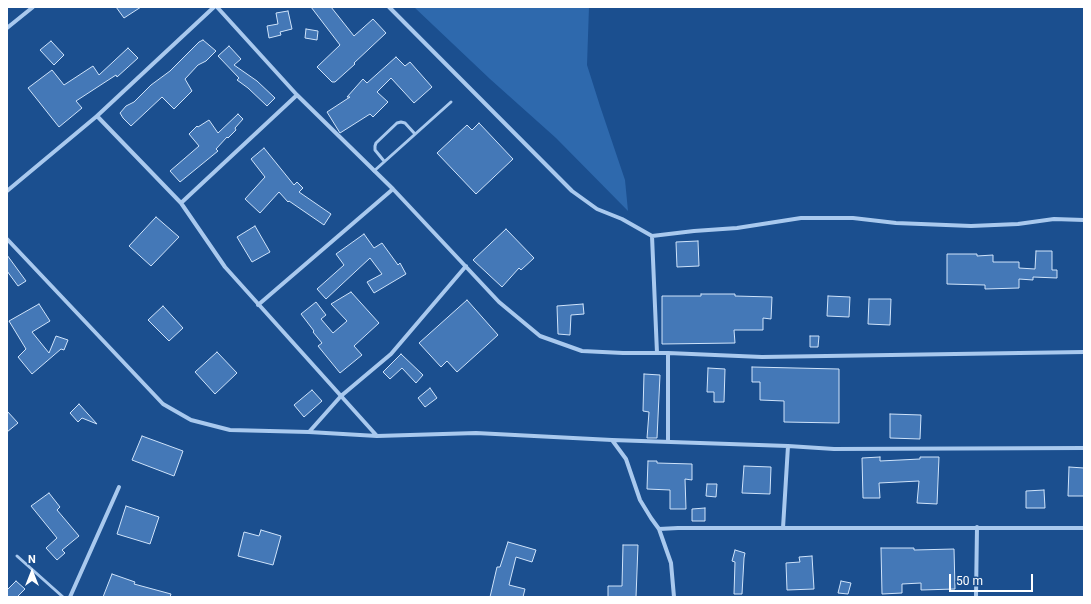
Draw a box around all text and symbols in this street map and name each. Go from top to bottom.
north arrow [12,552,52,592]
text: N [28,553,36,566]
scale bar [951,566,1035,592]
text: 50 m [956,574,983,588]

